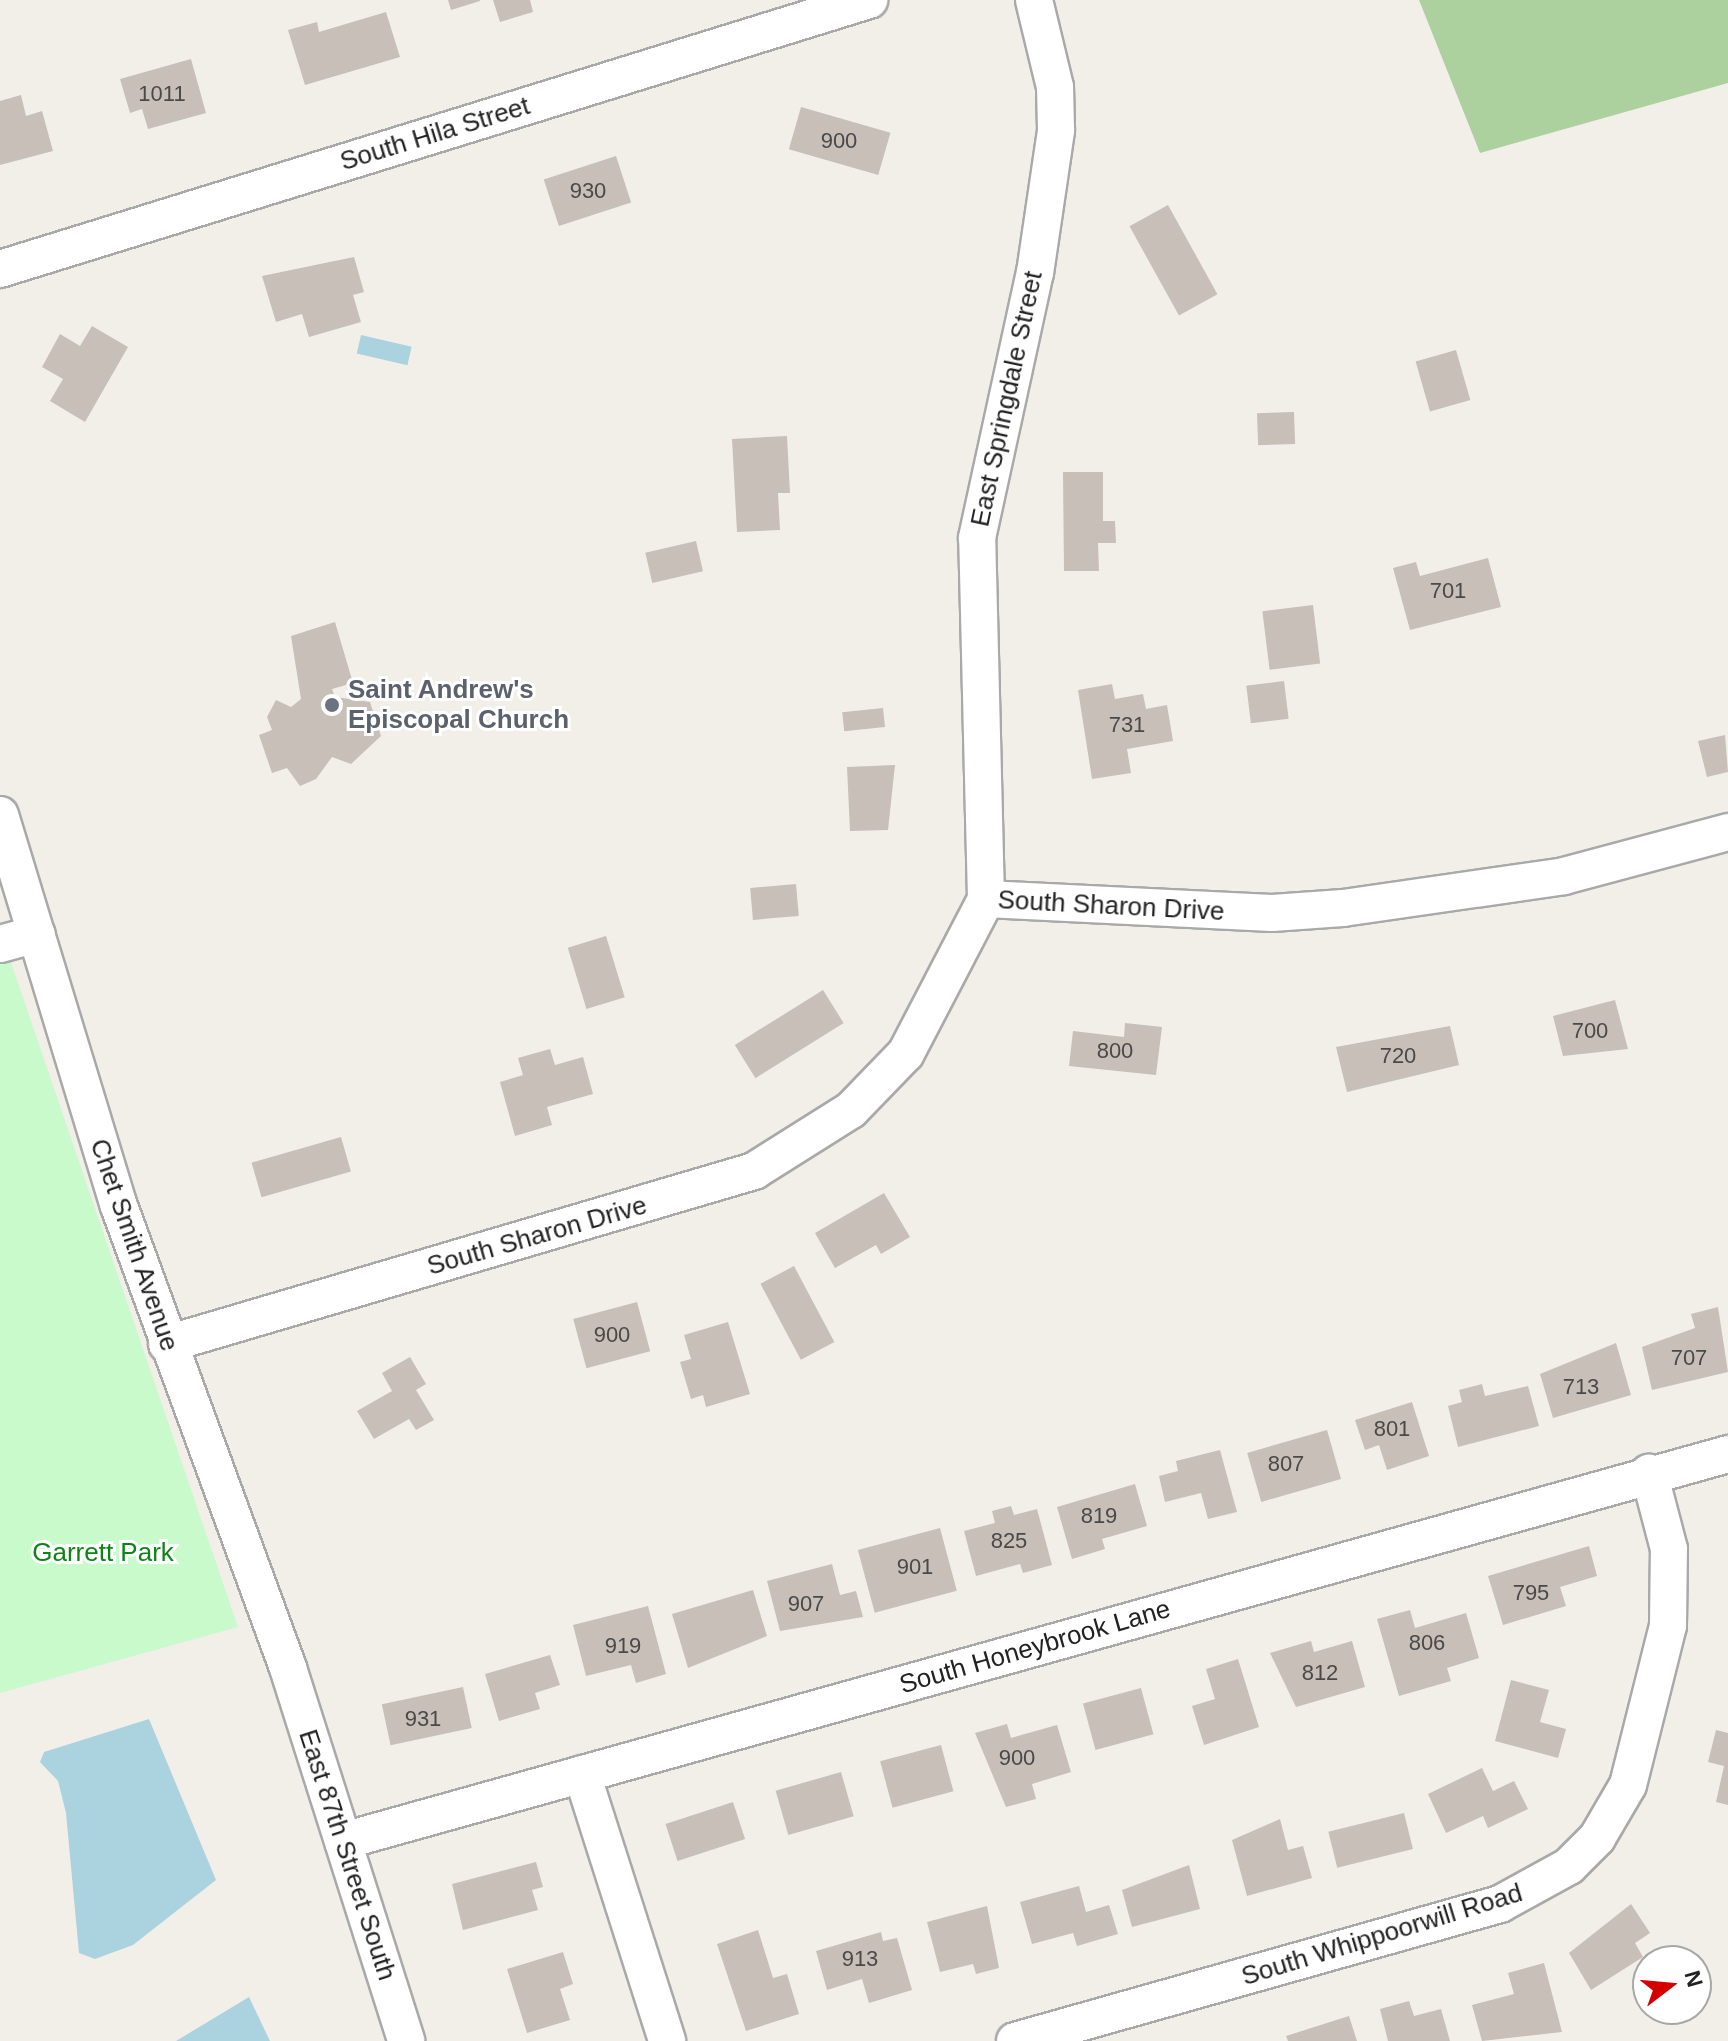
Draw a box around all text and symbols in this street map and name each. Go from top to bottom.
house number: 1011 [138,81,186,107]
street label: South Hila Street [336,90,534,178]
house number: 900 [821,128,857,154]
house number: 930 [570,178,606,204]
street label: East Springdale Street [965,269,1049,529]
house number: 701 [1430,578,1466,604]
place label: Saint Andrew's Episcopal Church [348,674,569,736]
marker: Saint Andrew's Episcopal Church [323,696,341,714]
house number: 731 [1109,712,1145,738]
street label: South Sharon Drive [997,884,1225,928]
house number: 700 [1572,1018,1608,1044]
house number: 800 [1097,1038,1133,1064]
house number: 720 [1380,1043,1416,1069]
street label: Chet Smith Avenue [83,1134,185,1356]
street label: South Sharon Drive [424,1190,650,1282]
house number: 900 [594,1322,630,1348]
house number: 707 [1671,1345,1707,1371]
house number: 713 [1563,1374,1599,1400]
house number: 801 [1374,1416,1410,1442]
house number: 807 [1268,1451,1304,1477]
house number: 819 [1081,1503,1117,1529]
house number: 825 [991,1528,1027,1554]
park label: Garrett Park [32,1537,174,1569]
house number: 901 [897,1554,933,1580]
house number: 795 [1513,1580,1549,1606]
house number: 907 [788,1591,824,1617]
street label: South Honeybrook Lane [896,1593,1174,1701]
house number: 806 [1409,1630,1445,1656]
house number: 919 [605,1633,641,1659]
house number: 812 [1302,1660,1338,1686]
house number: 931 [405,1706,441,1732]
street label: East 87th Street South [292,1726,402,1984]
house number: 900 [999,1745,1035,1771]
street label: South Whippoorwill Road [1238,1877,1526,1993]
north arrow [1632,1945,1712,2025]
house number: 913 [842,1946,878,1972]
text: N [1679,1968,1708,1990]

